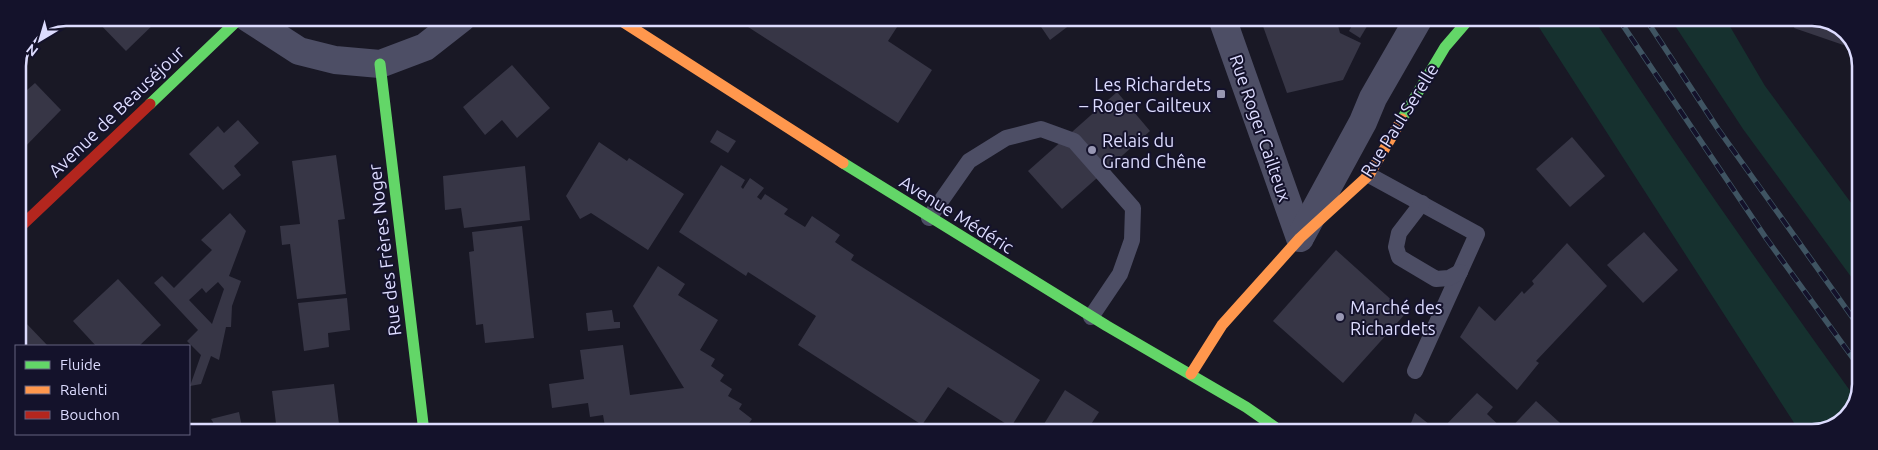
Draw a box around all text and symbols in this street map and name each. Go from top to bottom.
north arrow [15,15,65,65]
text: N [23,41,41,60]
street label: Avenue de Beauséjour [44,41,188,181]
street label: Rue Roger Cailteux [1226,52,1296,204]
street label: Rue Paul Serelle [1356,60,1442,180]
place label: Les Richardets – Roger Cailteux [1078,74,1211,115]
marker: Les Richardets – Roger Cailteux [1215,88,1227,100]
place label: Relais du Grand Chêne [1102,130,1206,171]
marker: Relais du Grand Chêne [1086,144,1098,156]
street label: Rue des Frères Noger [364,163,404,337]
street label: Avenue Médéric [896,171,1018,257]
place label: Marché des Richardets [1350,297,1443,338]
marker: Marché des Richardets [1334,311,1346,323]
legend [15,345,190,435]
text: Fluide [60,356,101,373]
text: Ralenti [60,381,107,398]
text: Bouchon [60,406,120,423]

